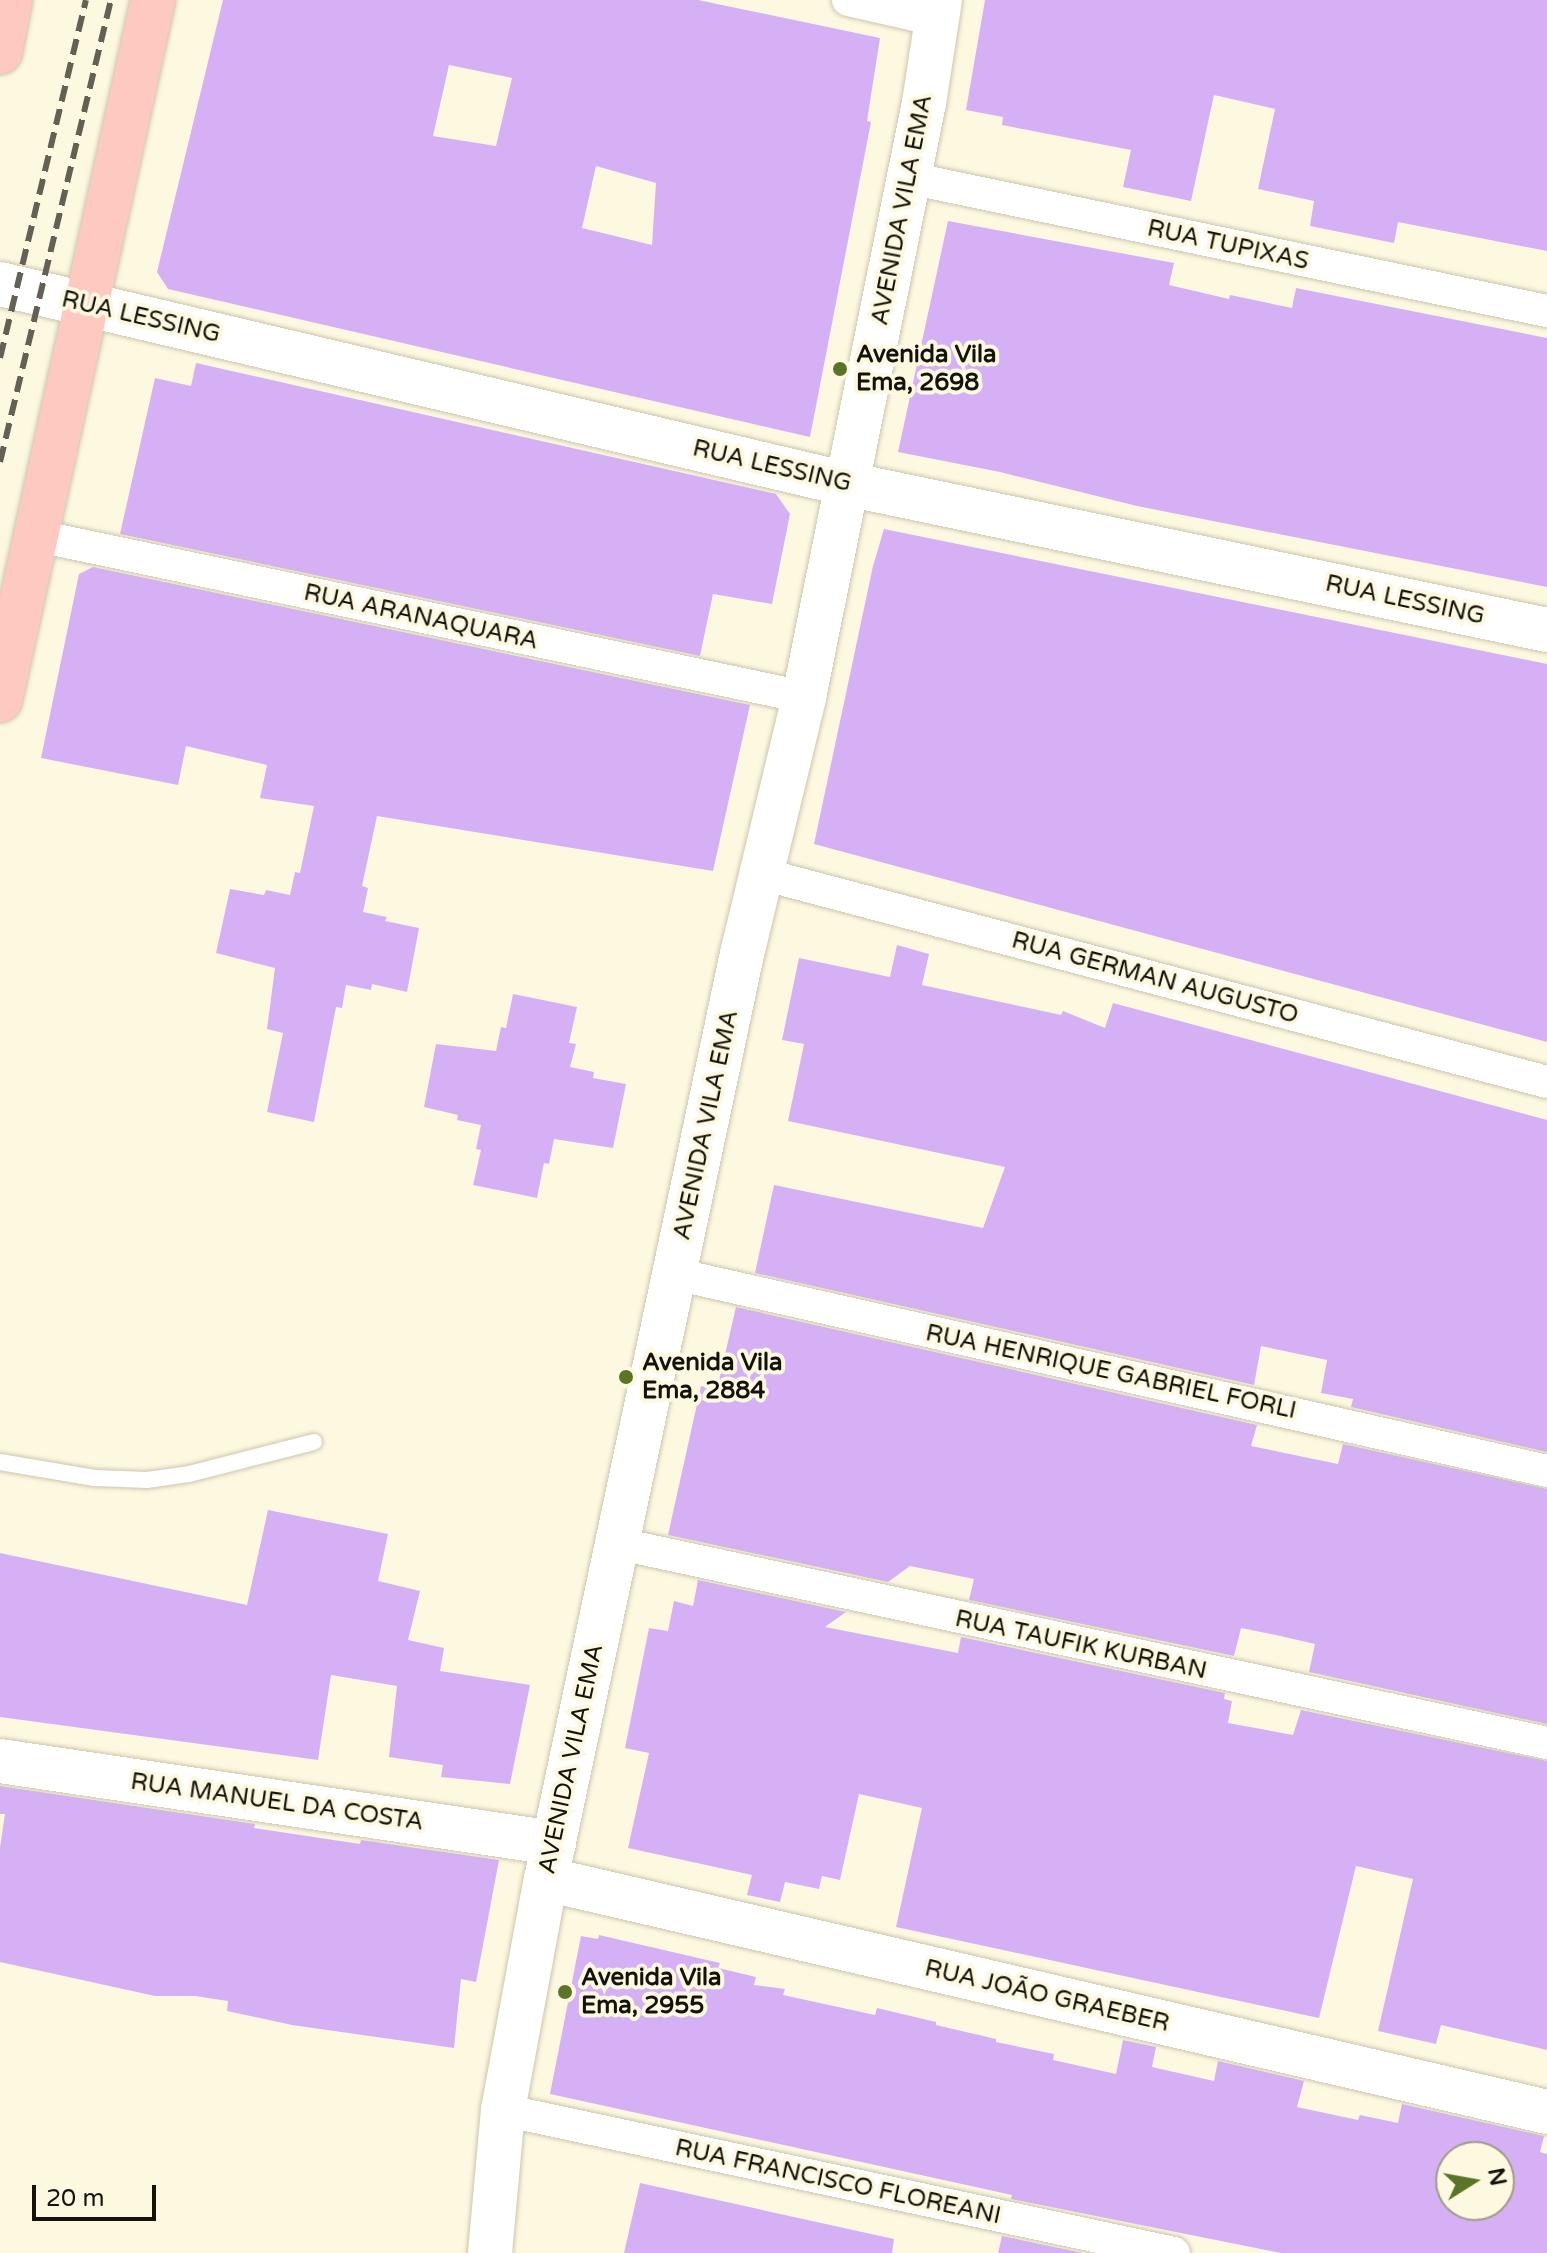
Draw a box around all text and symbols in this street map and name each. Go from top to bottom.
street label: AVENIDA VILA EMA [866,92,938,328]
street label: RUA TUPIXAS [1145,214,1311,276]
street label: RUA LESSING [59,285,223,349]
place label: Avenida Vila Ema, 2698 [856,341,996,397]
marker: Avenida Vila Ema, 2698 [831,360,849,378]
street label: RUA LESSING [690,434,854,498]
street label: RUA LESSING [1323,569,1487,631]
street label: RUA ARANAQUARA [301,578,541,656]
street label: RUA GERMAN AUGUSTO [1009,926,1301,1030]
street label: AVENIDA VILA EMA [668,1008,744,1242]
street label: RUA HENRIQUE GABRIEL FORLI [923,1319,1299,1425]
place label: Avenida Vila Ema, 2884 [642,1349,782,1405]
marker: Avenida Vila Ema, 2884 [617,1368,635,1386]
street label: RUA TAUFIK KURBAN [952,1604,1210,1686]
street label: AVENIDA VILA EMA [533,1642,609,1876]
street label: RUA MANUEL DA COSTA [129,1767,425,1837]
street label: RUA JOÃO GRAEBER [922,1954,1172,2038]
place label: Avenida Vila Ema, 2955 [581,1964,721,2020]
marker: Avenida Vila Ema, 2955 [556,1983,574,2001]
street label: RUA FRANCISCO FLOREANI [672,2133,1004,2231]
north arrow [1435,2141,1515,2221]
text: N [1482,2166,1511,2188]
scale bar [36,2169,160,2219]
text: 20 m [46,2184,104,2213]

